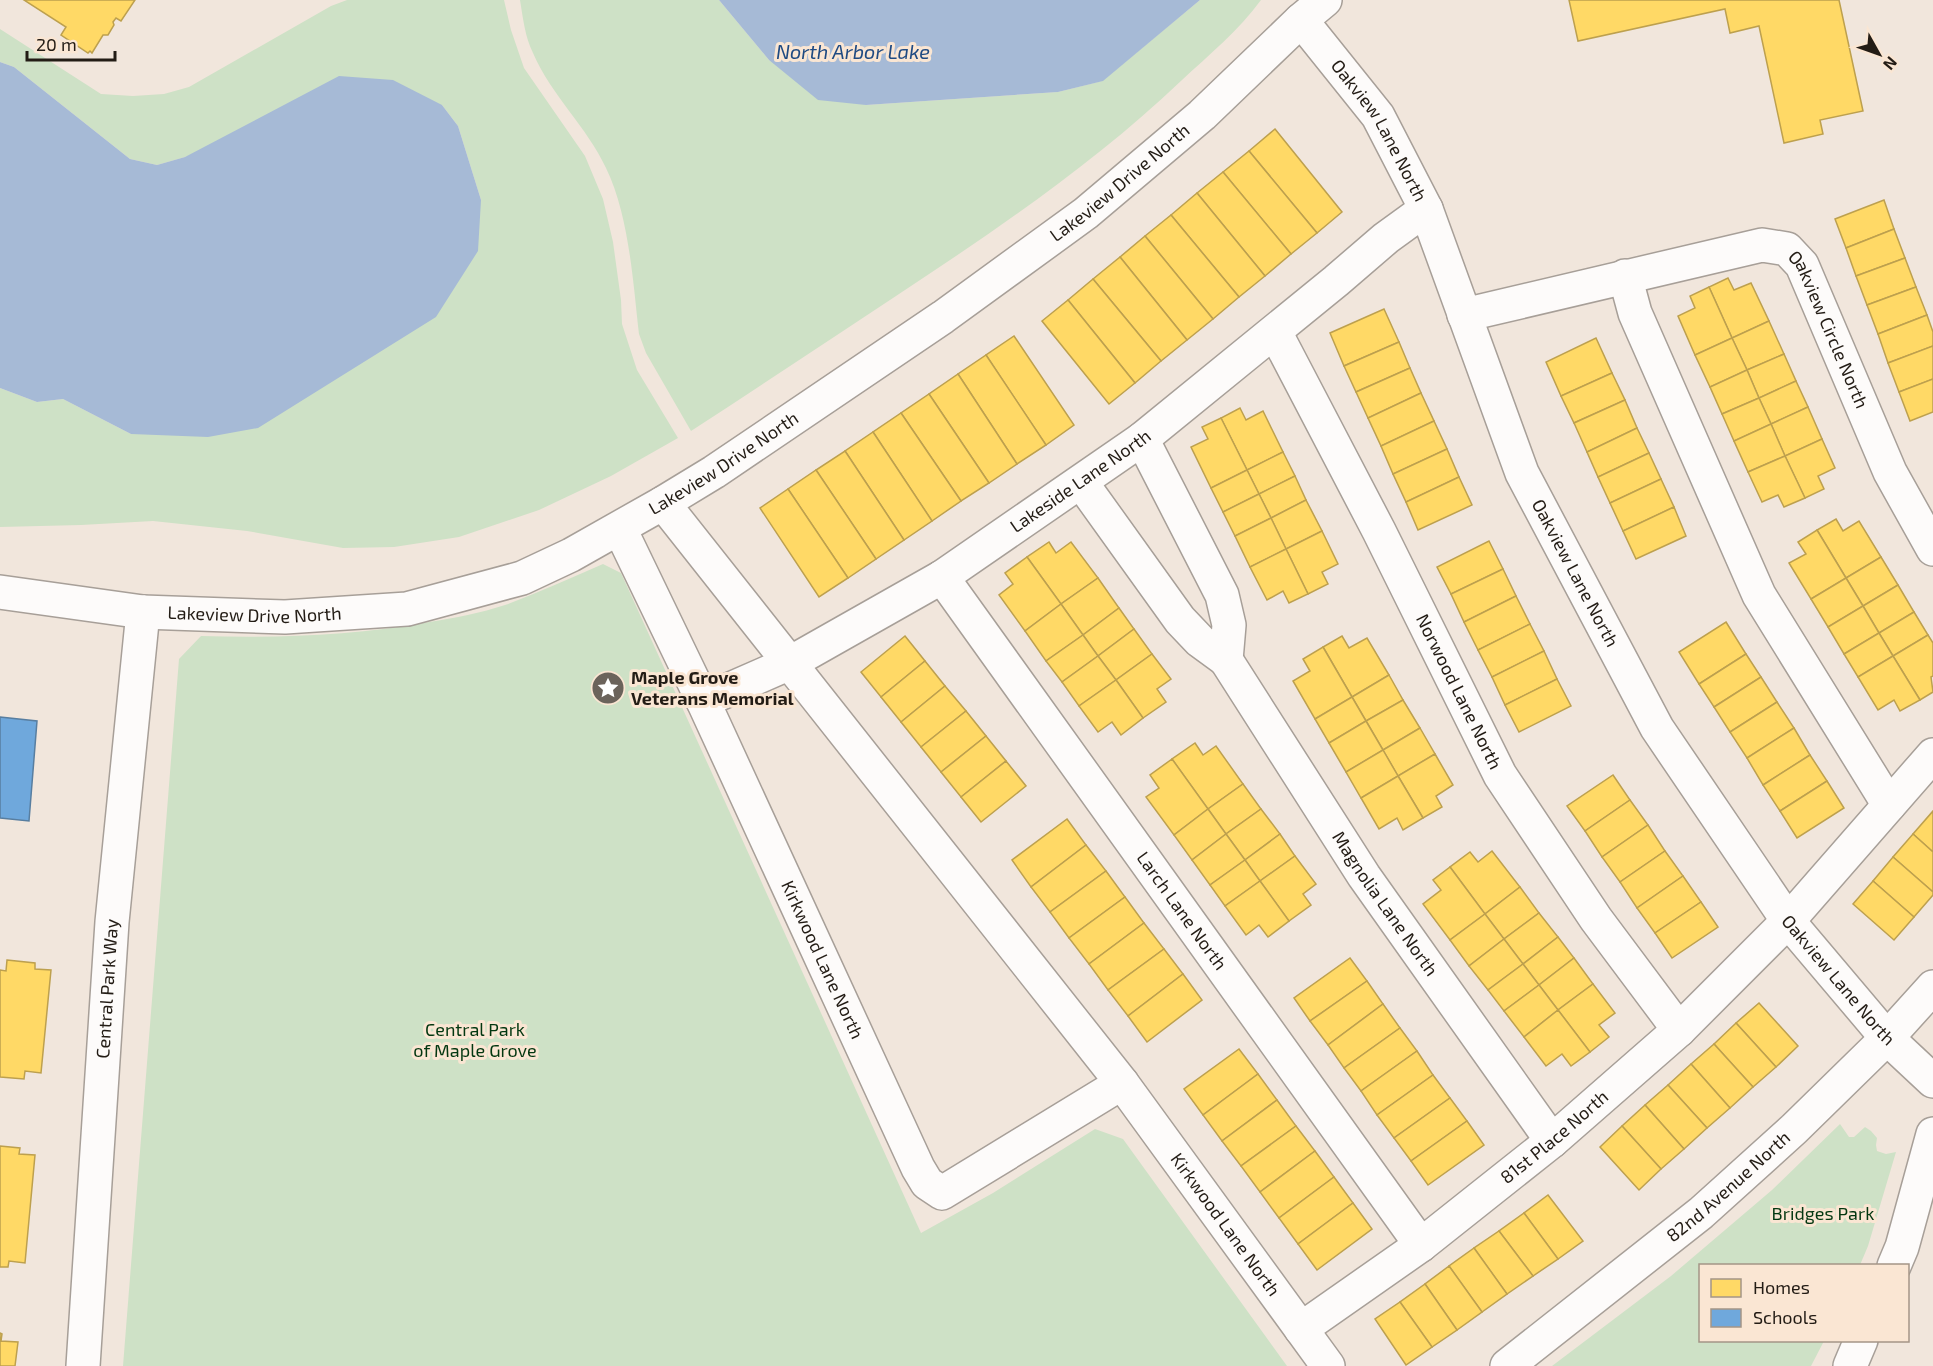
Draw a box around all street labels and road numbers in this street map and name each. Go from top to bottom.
street label: Oakview Lane North [1327,55,1432,205]
street label: Lakeview Drive North [1045,118,1194,246]
street label: Oakview Circle North [1784,245,1874,411]
street label: Lakeview Drive North [644,406,802,519]
street label: Lakeside Lane North [1005,424,1155,537]
street label: Oakview Lane North [1528,495,1624,650]
street label: Lakeview Drive North [167,601,342,627]
street label: Norwood Lane North [1412,610,1507,773]
street label: Magnolia Lane North [1328,827,1443,980]
street label: Larch Lane North [1133,847,1232,974]
street label: Kirkwood Lane North [777,877,869,1042]
street label: Oakview Lane North [1777,910,1900,1050]
street label: Central Park Way [91,918,122,1059]
street label: 81st Place North [1495,1085,1612,1188]
street label: 82nd Avenue North [1662,1126,1794,1246]
street label: Kirkwood Lane North [1167,1148,1285,1300]

